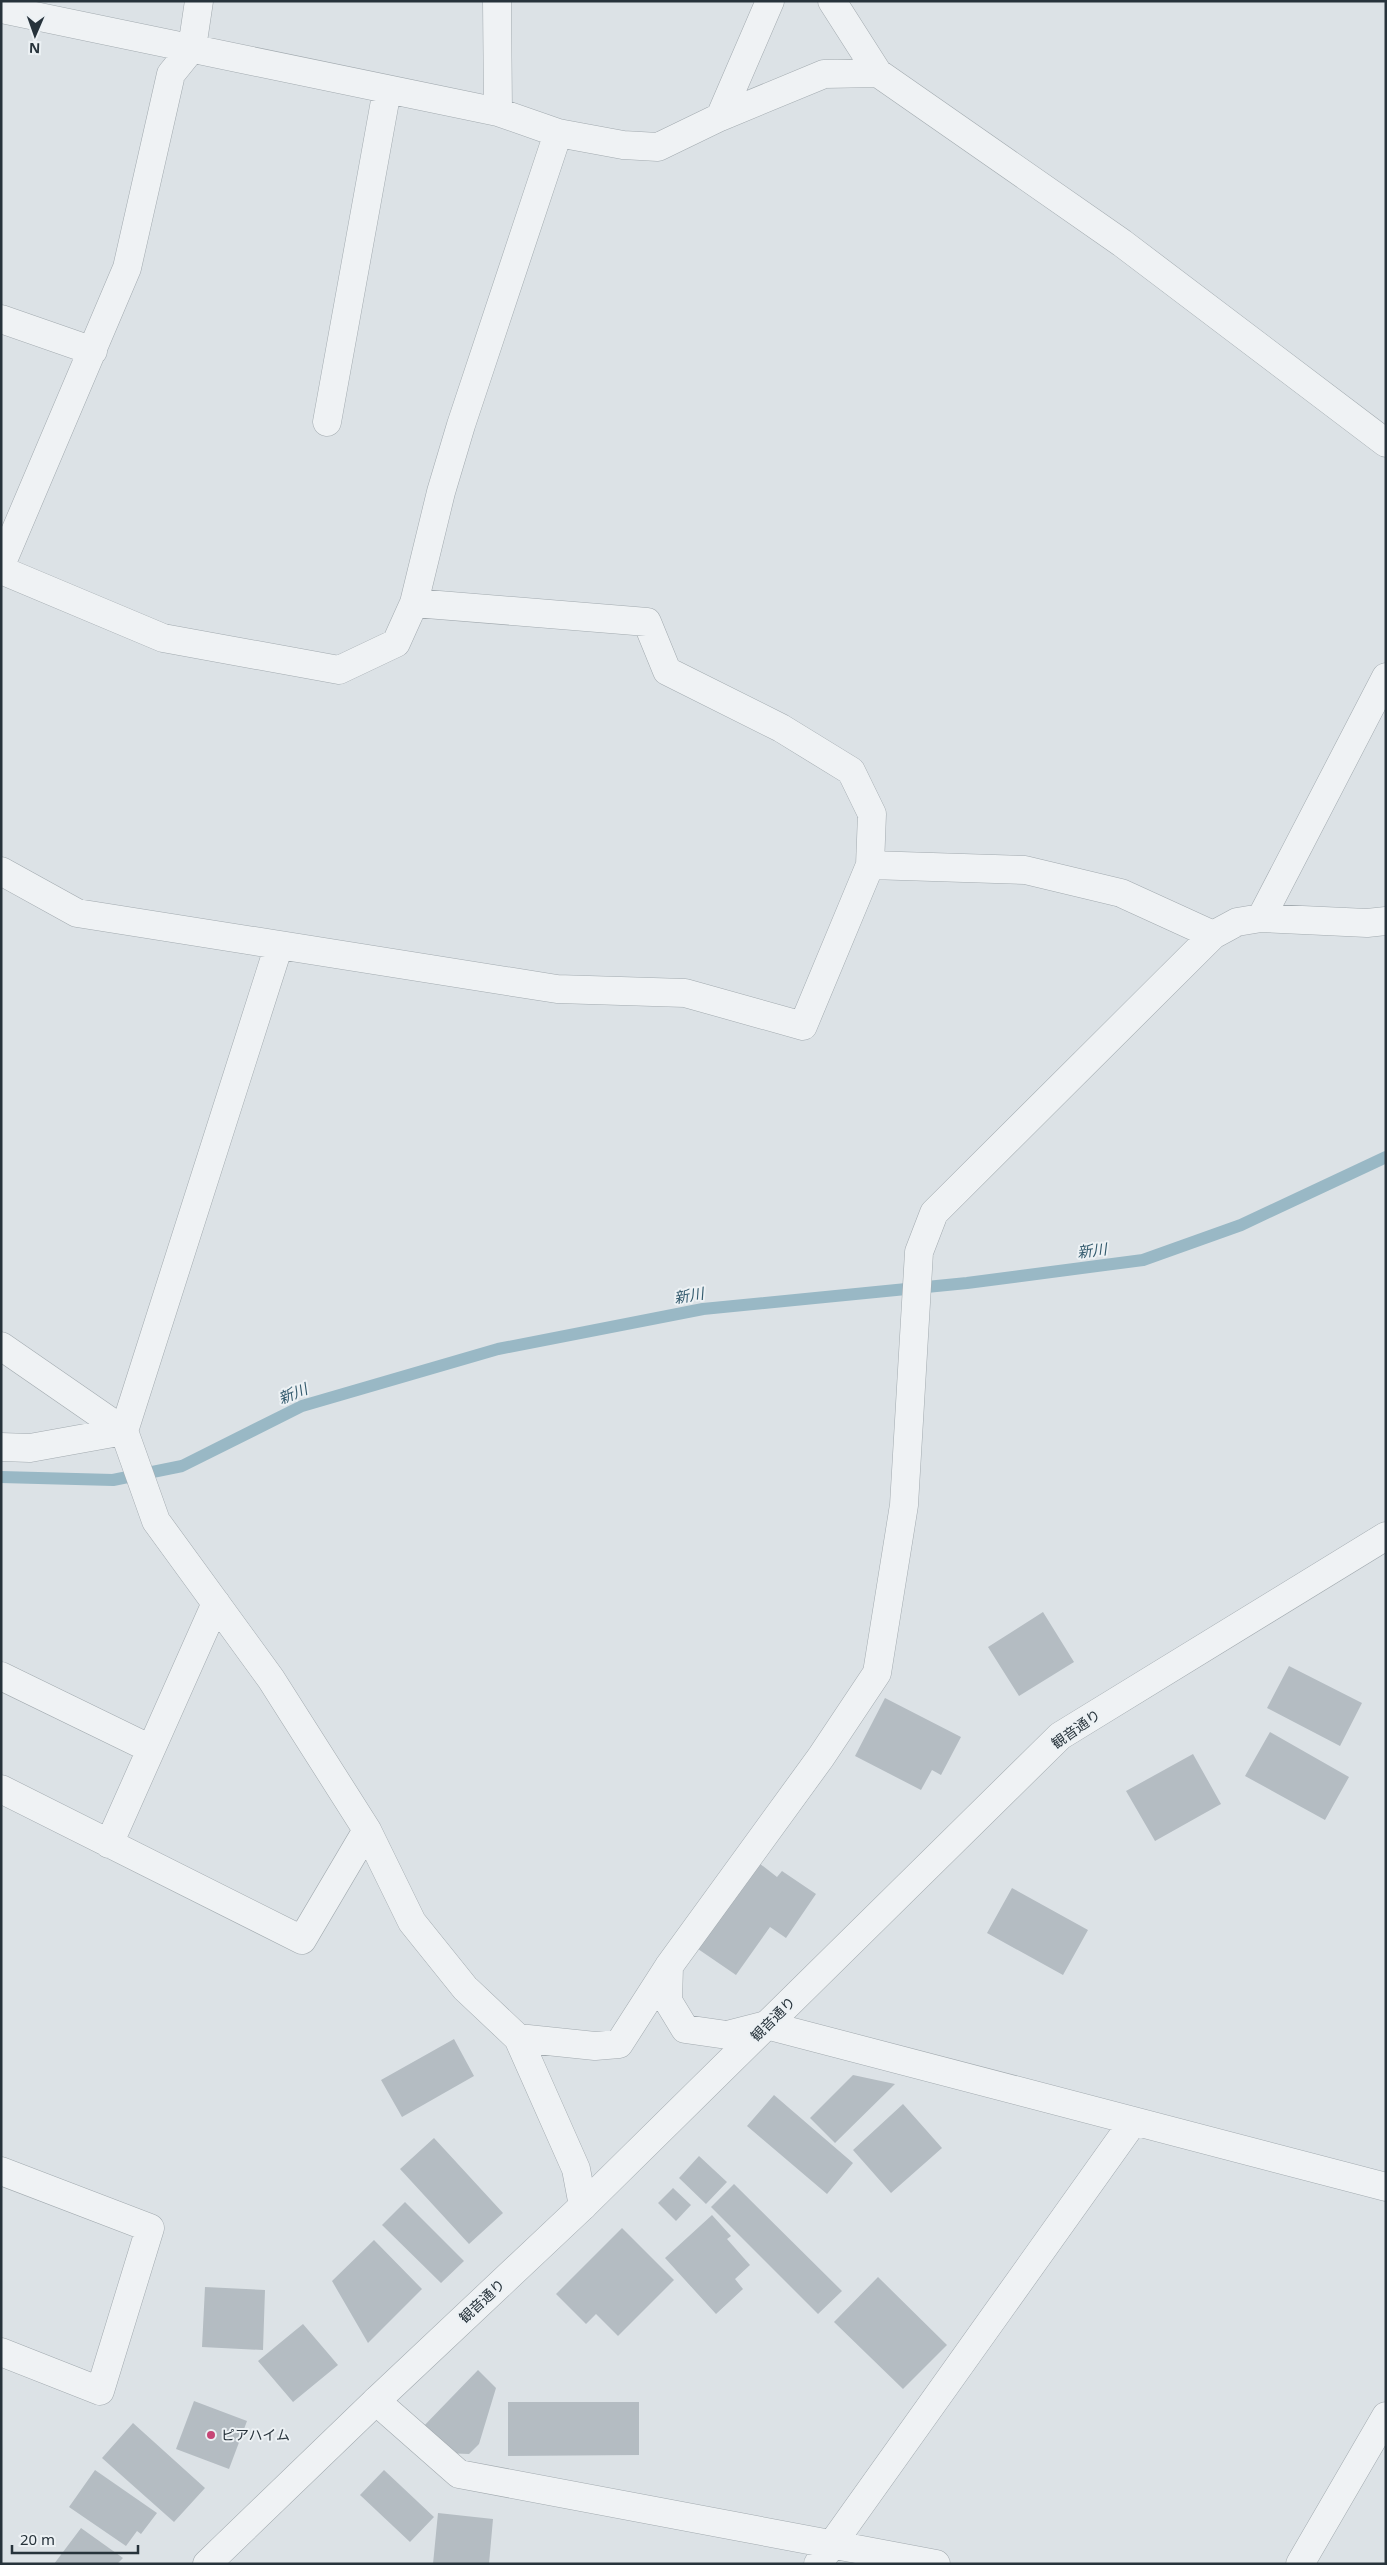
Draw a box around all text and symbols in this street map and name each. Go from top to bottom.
north arrow [10,10,60,60]
text: N [29,39,41,58]
water label: 新川 [1076,1238,1110,1262]
water label: 新川 [672,1282,707,1307]
water label: 新川 [275,1377,312,1408]
street label: 観音通り [1047,1705,1104,1752]
street label: 観音通り [746,1992,799,2045]
street label: 観音通り [455,2275,509,2327]
place label: ピアハイム [221,2425,290,2444]
marker: ピアハイム [205,2429,217,2441]
scale bar [12,2522,139,2554]
text: 20 m [20,2529,55,2549]

